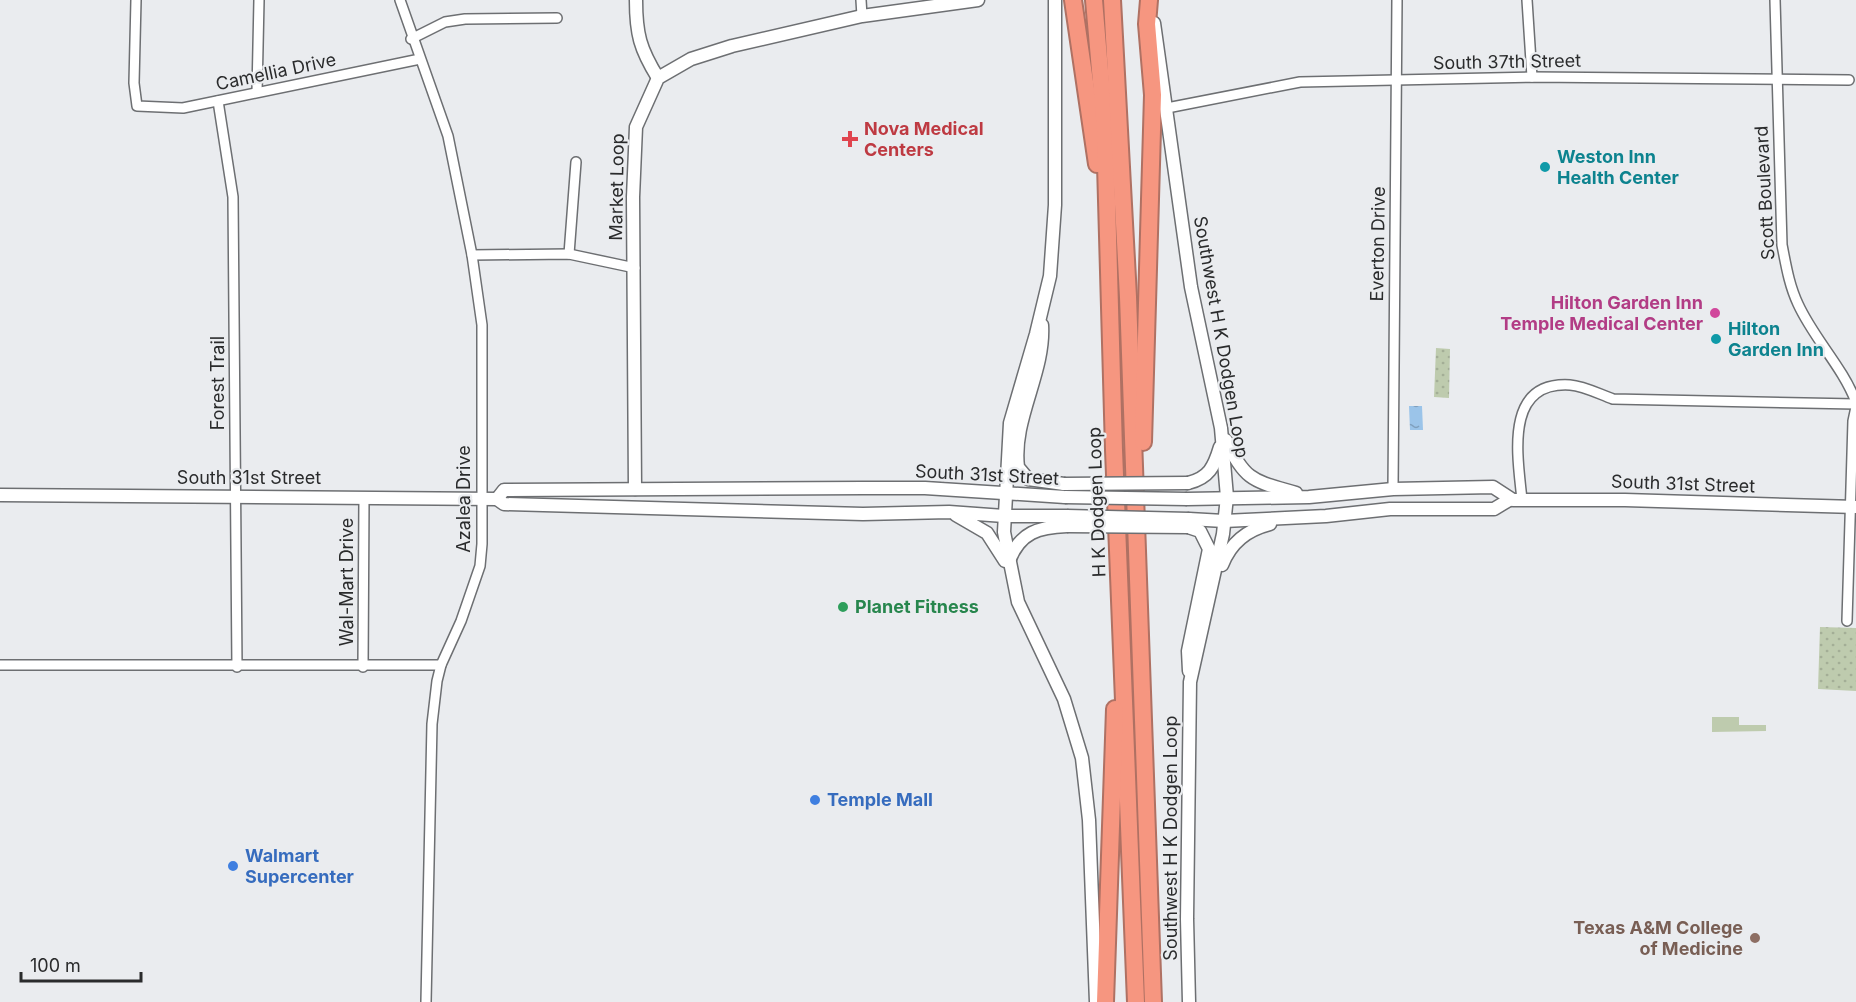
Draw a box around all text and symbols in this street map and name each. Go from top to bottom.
street label: Camellia Drive [214,49,338,95]
street label: South 37th Street [1433,50,1581,73]
place label: Nova Medical Centers [864,118,984,160]
street label: Scott Boulevard [1750,125,1779,261]
marker: Nova Medical Centers [841,130,859,148]
street label: Market Loop [605,133,628,241]
place label: Weston Inn Health Center [1557,146,1679,188]
marker: Weston Inn Health Center [1538,160,1552,174]
street label: Everton Drive [1366,186,1389,302]
street label: Southwest H K Dodgen Loop [1190,214,1253,460]
place label: Hilton Garden Inn Temple Medical Center [1500,292,1703,334]
marker: Hilton Garden Inn Temple Medical Center [1708,306,1722,320]
place label: Hilton Garden Inn [1728,318,1824,360]
marker: Hilton Garden Inn [1709,332,1723,346]
street label: Forest Trail [207,336,228,430]
street label: H K Dodgen Loop [1083,426,1110,578]
street label: Azalea Drive [453,445,474,553]
street label: South 31st Street [914,460,1060,489]
street label: South 31st Street [177,467,321,488]
street label: South 31st Street [1611,470,1756,497]
street label: Wal-Mart Drive [336,518,357,646]
place label: Planet Fitness [855,596,979,617]
marker: Planet Fitness [836,600,850,614]
street label: Southwest H K Dodgen Loop [1160,715,1181,961]
place label: Temple Mall [827,789,933,810]
marker: Temple Mall [808,793,822,807]
place label: Walmart Supercenter [245,845,354,887]
marker: Walmart Supercenter [226,859,240,873]
place label: Texas A&M College of Medicine [1573,917,1743,959]
marker: Texas A&M College of Medicine [1748,931,1762,945]
scale bar [21,945,141,983]
text: 100 m [30,955,81,976]

